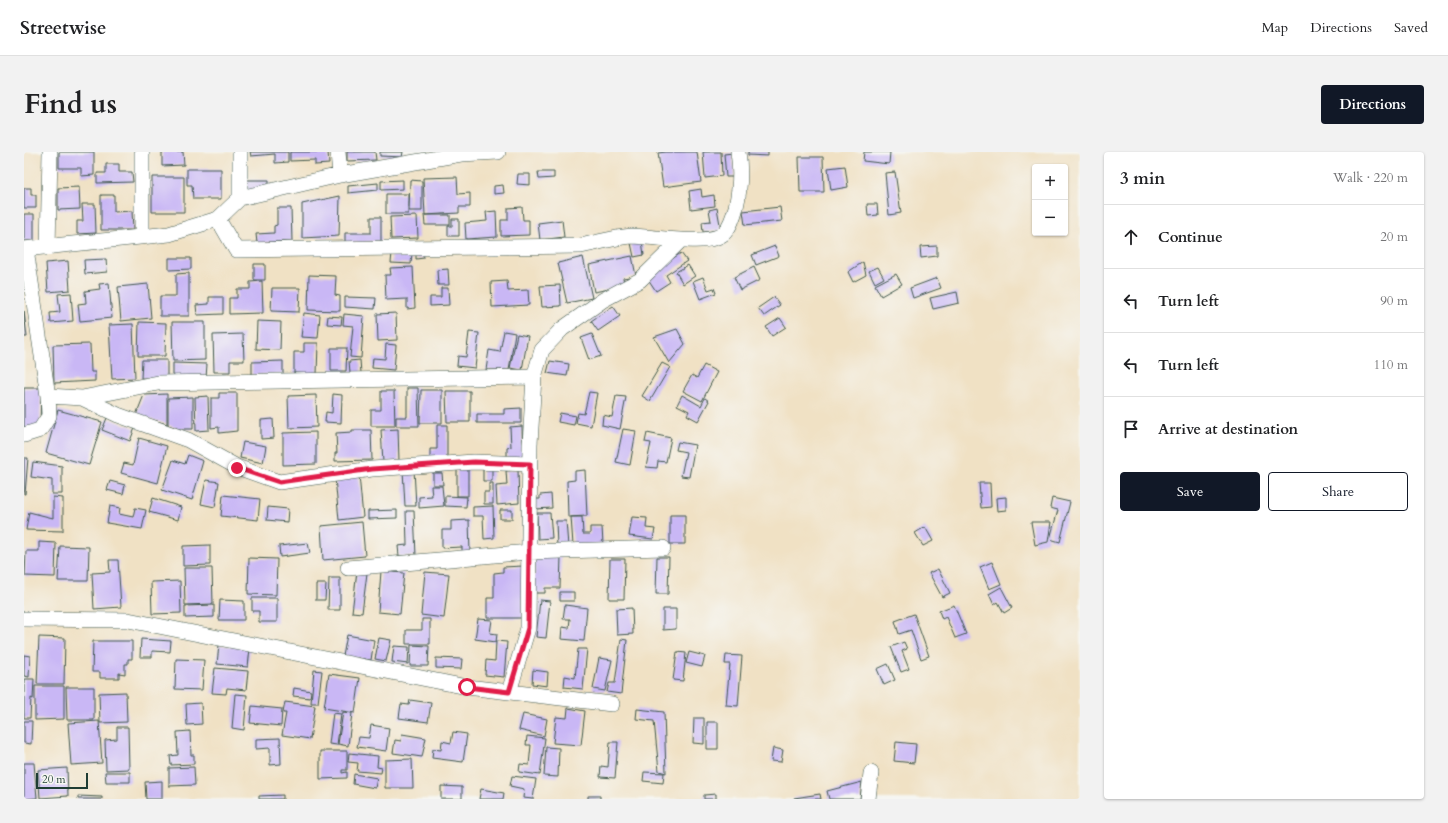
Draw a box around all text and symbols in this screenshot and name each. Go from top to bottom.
text: Streetwise [20,15,107,41]
text: Map [1262,18,1288,37]
text: Directions [1310,18,1372,37]
text: Saved [1394,18,1428,37]
text: Find us [24,85,117,123]
button: Directions [1321,85,1424,124]
map controls [1032,164,1068,236]
button: + [1032,164,1068,200]
text: 3 min [1120,167,1165,190]
text: Walk · 220 m [1333,169,1408,187]
button: − [1032,200,1068,236]
icon: ahead [1120,226,1142,248]
text: Continue [1158,227,1223,247]
text: 20 m [1380,228,1408,246]
icon: left [1120,290,1142,312]
text: Turn left [1158,291,1219,311]
text: 90 m [1380,292,1408,310]
icon: left [1120,354,1142,376]
text: Turn left [1158,355,1219,375]
text: 110 m [1374,356,1408,374]
icon: arrive [1120,418,1142,440]
text: Arrive at destination [1158,419,1298,439]
route end [228,459,246,477]
button: Save [1120,472,1260,511]
button: Share [1268,472,1408,511]
route start [458,678,476,696]
scale bar [36,771,88,790]
text: 20 m [42,772,66,787]

